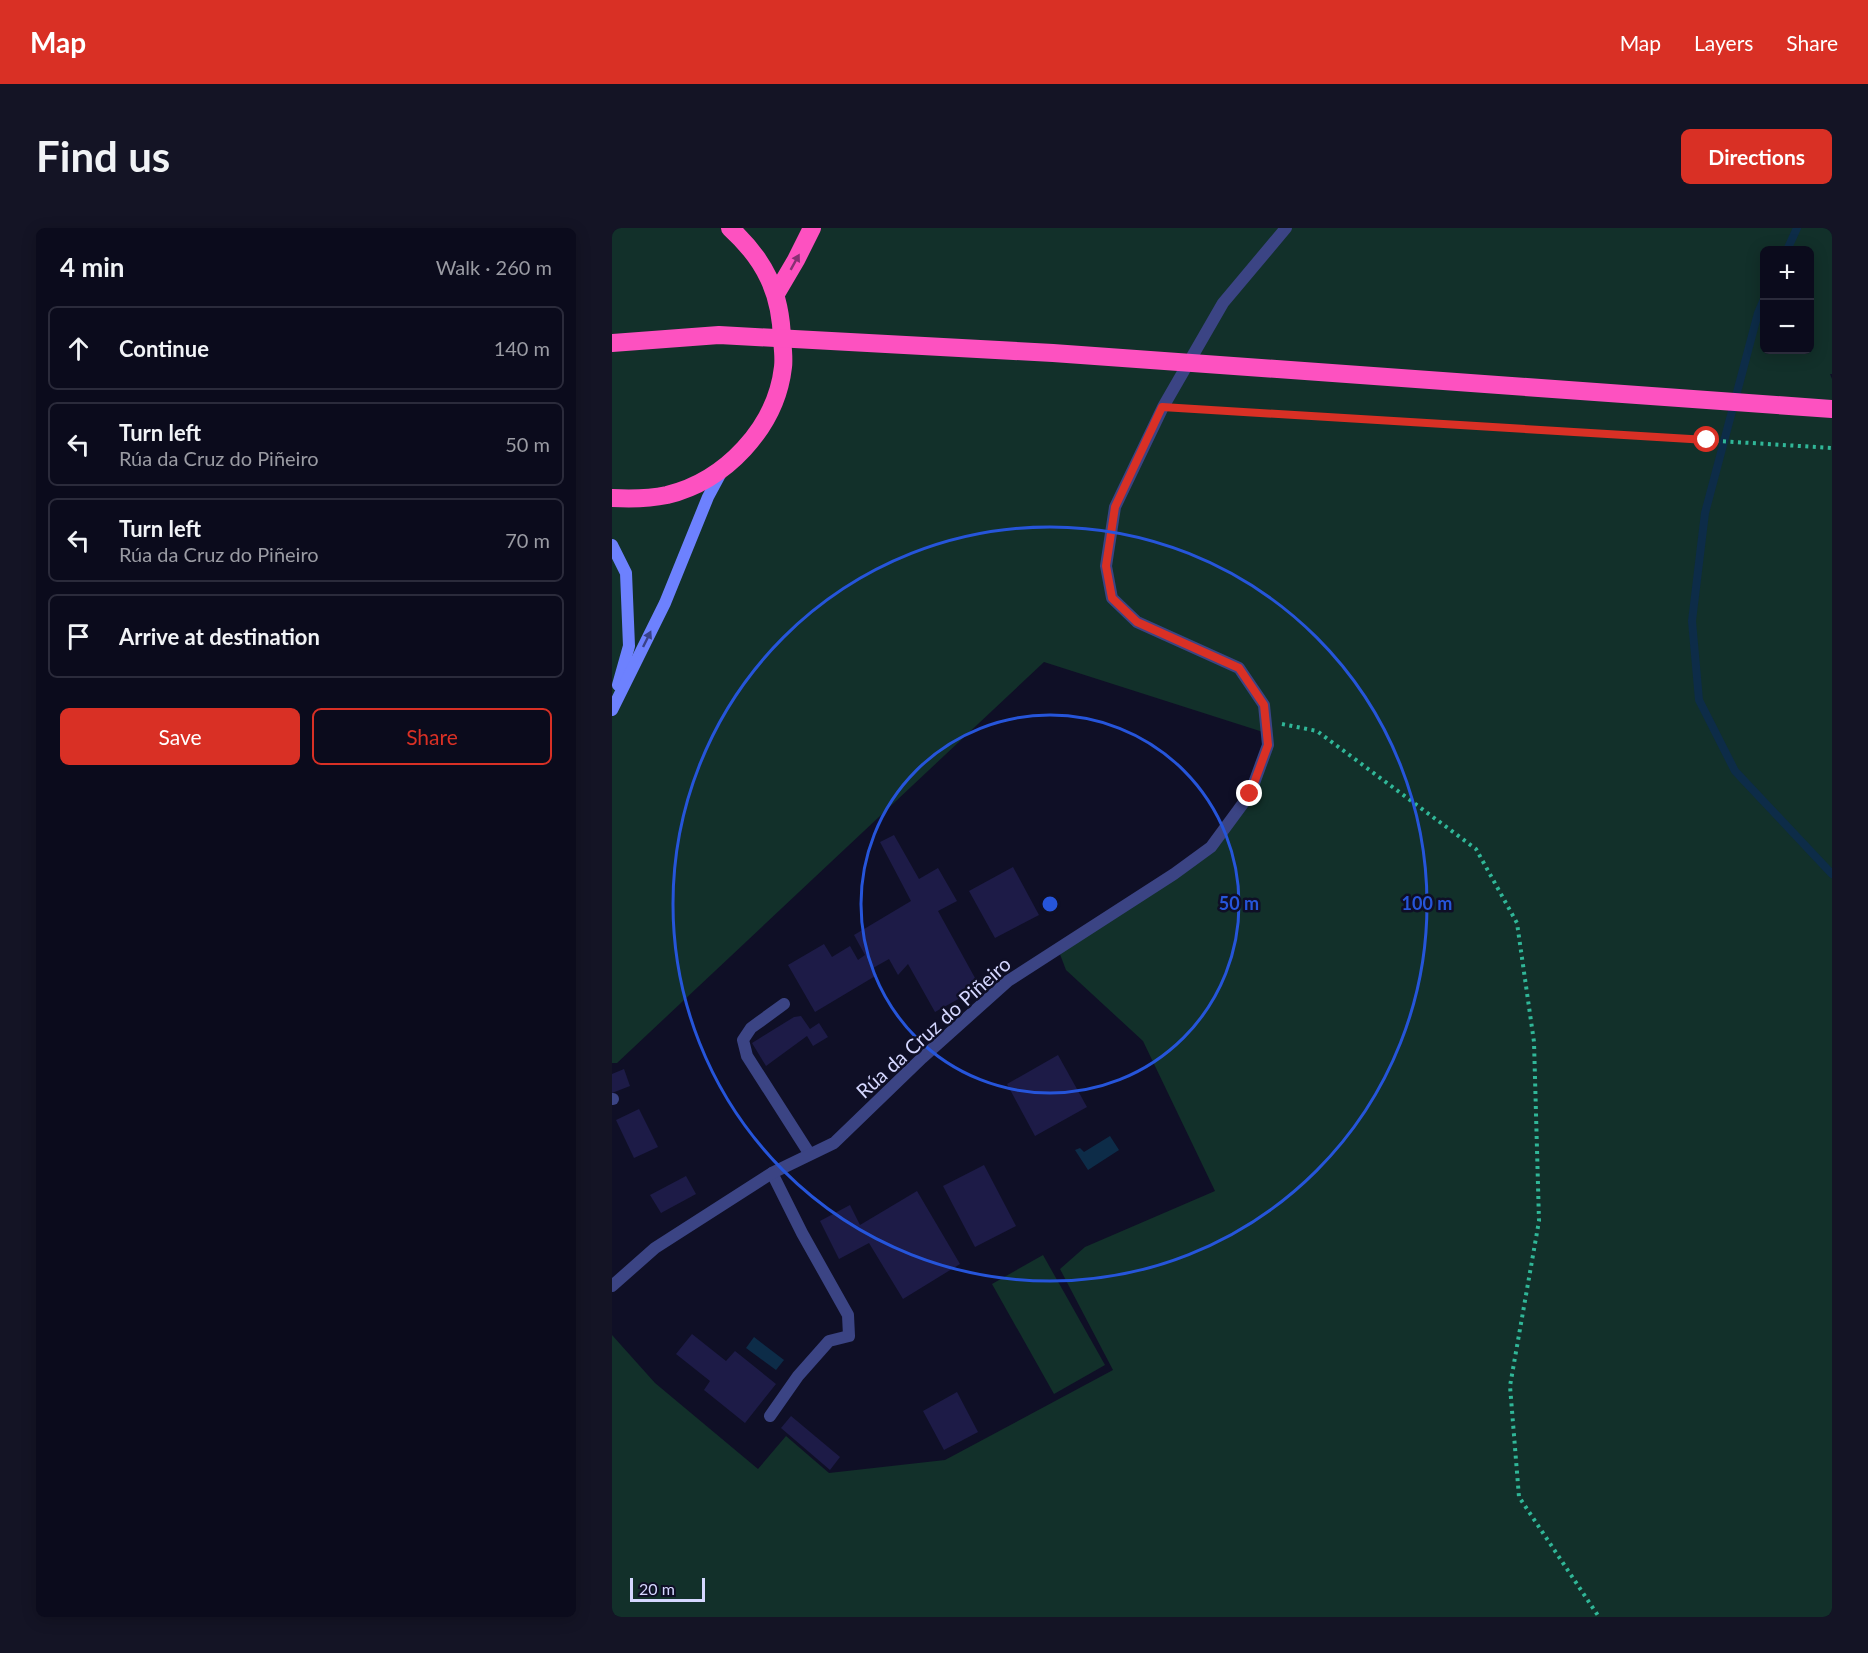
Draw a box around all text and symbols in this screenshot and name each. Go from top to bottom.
text: Map [30,25,86,59]
text: Map [1620,30,1661,55]
text: Layers [1694,30,1753,55]
text: Share [1786,30,1838,55]
button: Directions [1681,129,1832,184]
text: Find us [36,131,170,181]
map controls [1760,246,1814,354]
button: + [1760,246,1814,300]
text: 4 min [60,251,124,283]
one-way arrow [790,253,800,270]
text: Walk · 260 m [436,255,552,279]
button: − [1760,300,1814,354]
icon: ahead [62,332,95,365]
text: Continue [119,335,209,362]
text: 140 m [494,336,550,360]
text: Turn left [119,419,201,446]
route start [1693,426,1719,452]
icon: left [62,428,95,461]
text: 50 m [505,432,550,456]
text: Rúa da Cruz do Piñeiro [119,446,319,470]
text: Turn left [119,515,201,542]
icon: left [62,524,95,557]
text: 70 m [505,528,550,552]
text: Rúa da Cruz do Piñeiro [119,542,319,566]
icon: arrive [62,620,95,653]
text: Arrive at destination [119,623,320,650]
one-way arrow [642,630,652,647]
button: Save [60,708,300,765]
button: Share [312,708,552,765]
route end [1236,780,1262,806]
text: 50 m [1219,892,1259,914]
text: 100 m [1402,892,1452,914]
centre of rings [1040,894,1060,914]
street label: Rúa da Cruz do Piñeiro [851,951,1015,1103]
scale bar [630,1575,705,1602]
text: 20 m [639,1579,675,1598]

